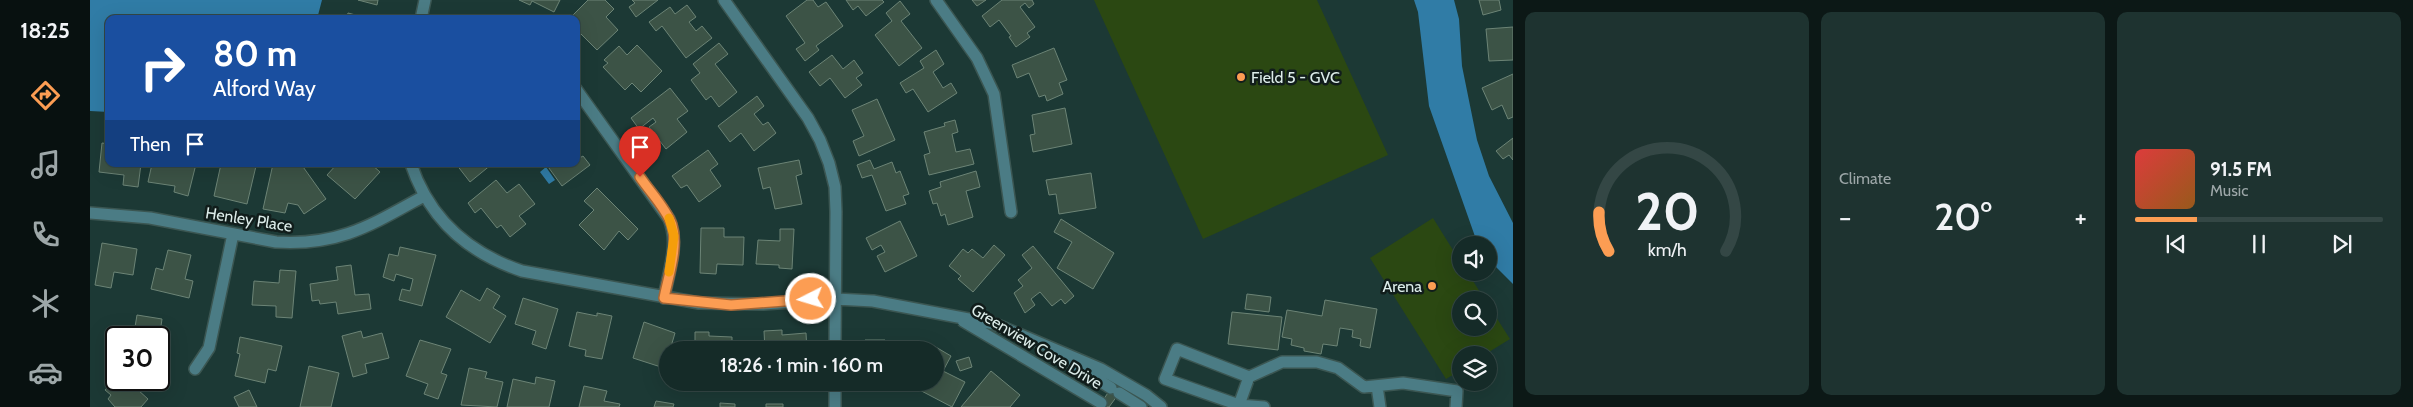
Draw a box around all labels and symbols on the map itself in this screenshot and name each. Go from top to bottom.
place label: Field 5 - GVC [1251,68,1340,87]
marker: Field 5 - GVC [1235,71,1247,83]
pin [619,126,661,177]
street label: Henley Place [204,203,294,236]
position arrow [784,272,836,324]
place label: Arena [1382,277,1422,296]
marker: Arena [1426,280,1438,292]
street label: Greenview Cove Drive [968,300,1105,393]
speed limit sign: 30 [105,326,170,391]

